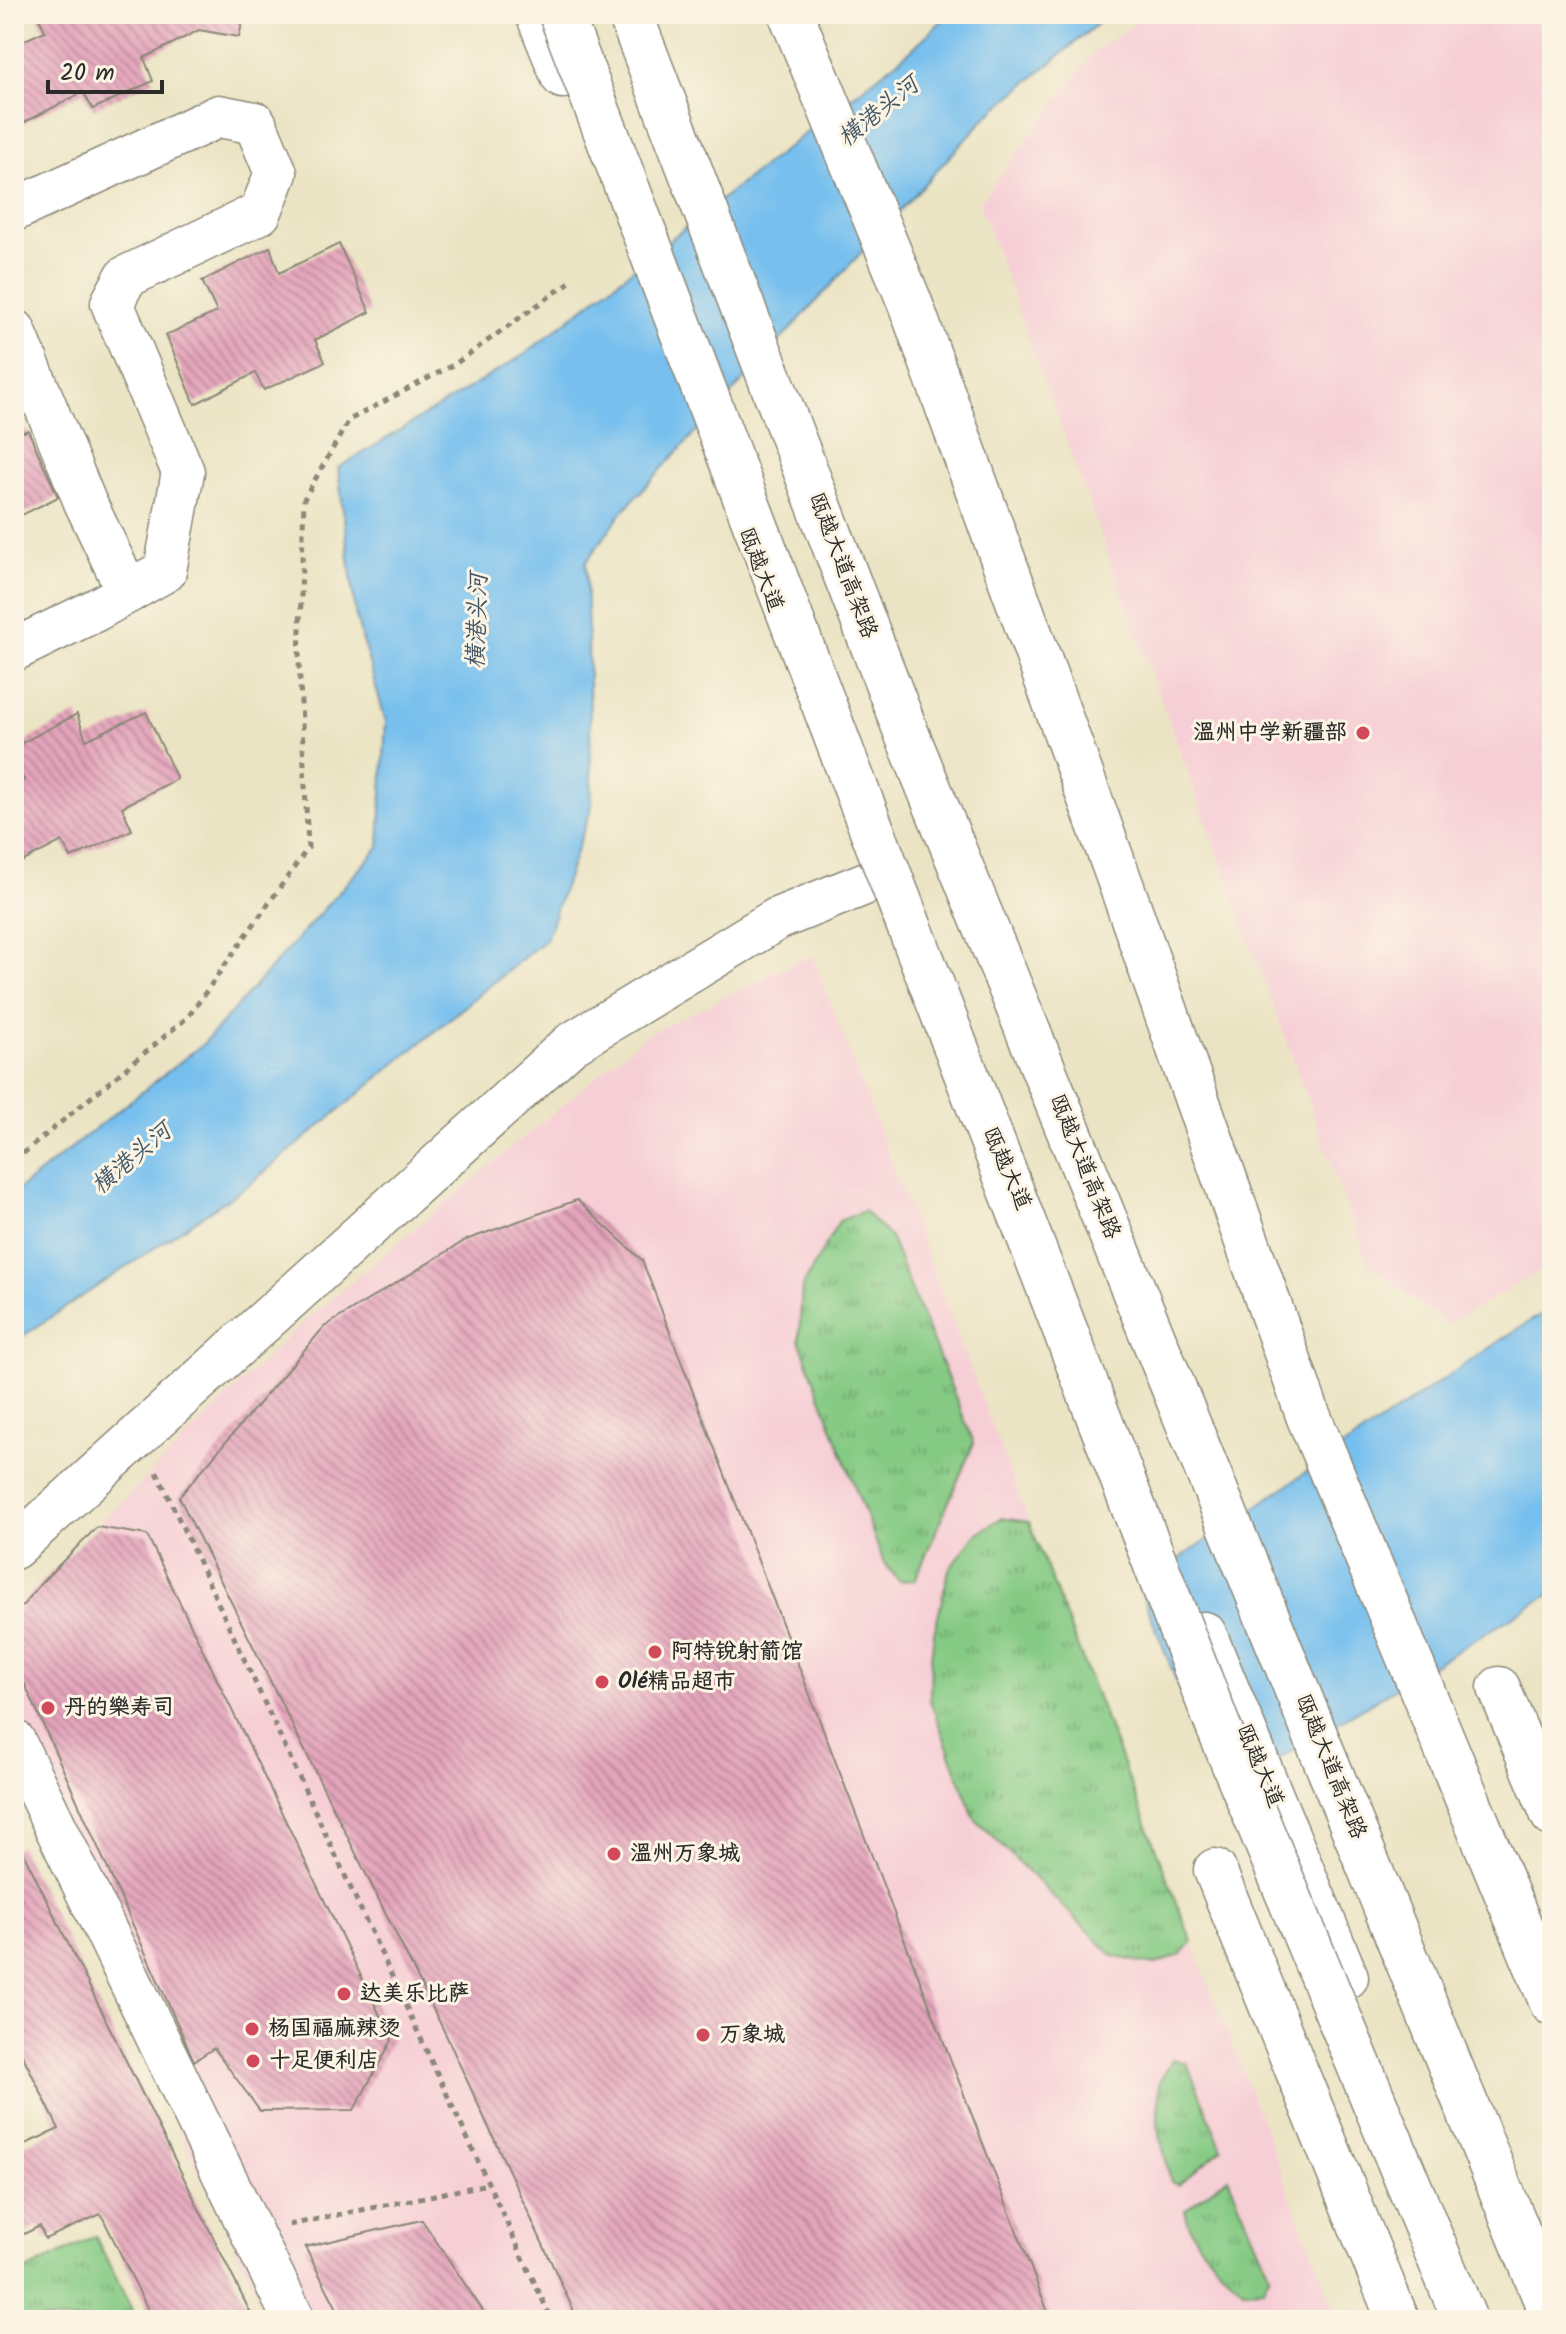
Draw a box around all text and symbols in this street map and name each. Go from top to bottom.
scale bar [48,44,162,94]
text: 20 m [60,54,115,93]
water label: 横港头河 [829,64,932,157]
street label: 瓯越大道高架路 [798,488,886,644]
street label: 瓯越大道 [728,523,792,617]
water label: 横港头河 [457,568,499,670]
place label: 温州中学新疆部 [1193,716,1347,751]
marker: 温州中学新疆部 [1354,724,1372,742]
street label: 瓯越大道高架路 [1039,1089,1129,1245]
water label: 横港头河 [83,1111,184,1205]
street label: 瓯越大道 [972,1122,1040,1216]
place label: 阿特锐射箭馆 [671,1635,803,1670]
marker: 阿特锐射箭馆 [646,1643,664,1661]
place label: Olé精品超市 [618,1665,735,1700]
marker: Olé精品超市 [593,1673,611,1691]
street label: 瓯越大道高架路 [1285,1689,1375,1845]
place label: 丹的樂寿司 [64,1691,174,1726]
marker: 丹的樂寿司 [39,1699,57,1717]
street label: 瓯越大道 [1226,1719,1292,1813]
place label: 温州万象城 [630,1837,740,1872]
marker: 温州万象城 [605,1845,623,1863]
place label: 达美乐比萨 [360,1977,470,2012]
marker: 达美乐比萨 [335,1985,353,2003]
place label: 杨国福麻辣烫 [268,2012,400,2047]
place label: 万象城 [719,2018,785,2053]
marker: 杨国福麻辣烫 [243,2020,261,2038]
marker: 万象城 [694,2026,712,2044]
place label: 十足便利店 [269,2044,379,2079]
marker: 十足便利店 [244,2052,262,2070]

